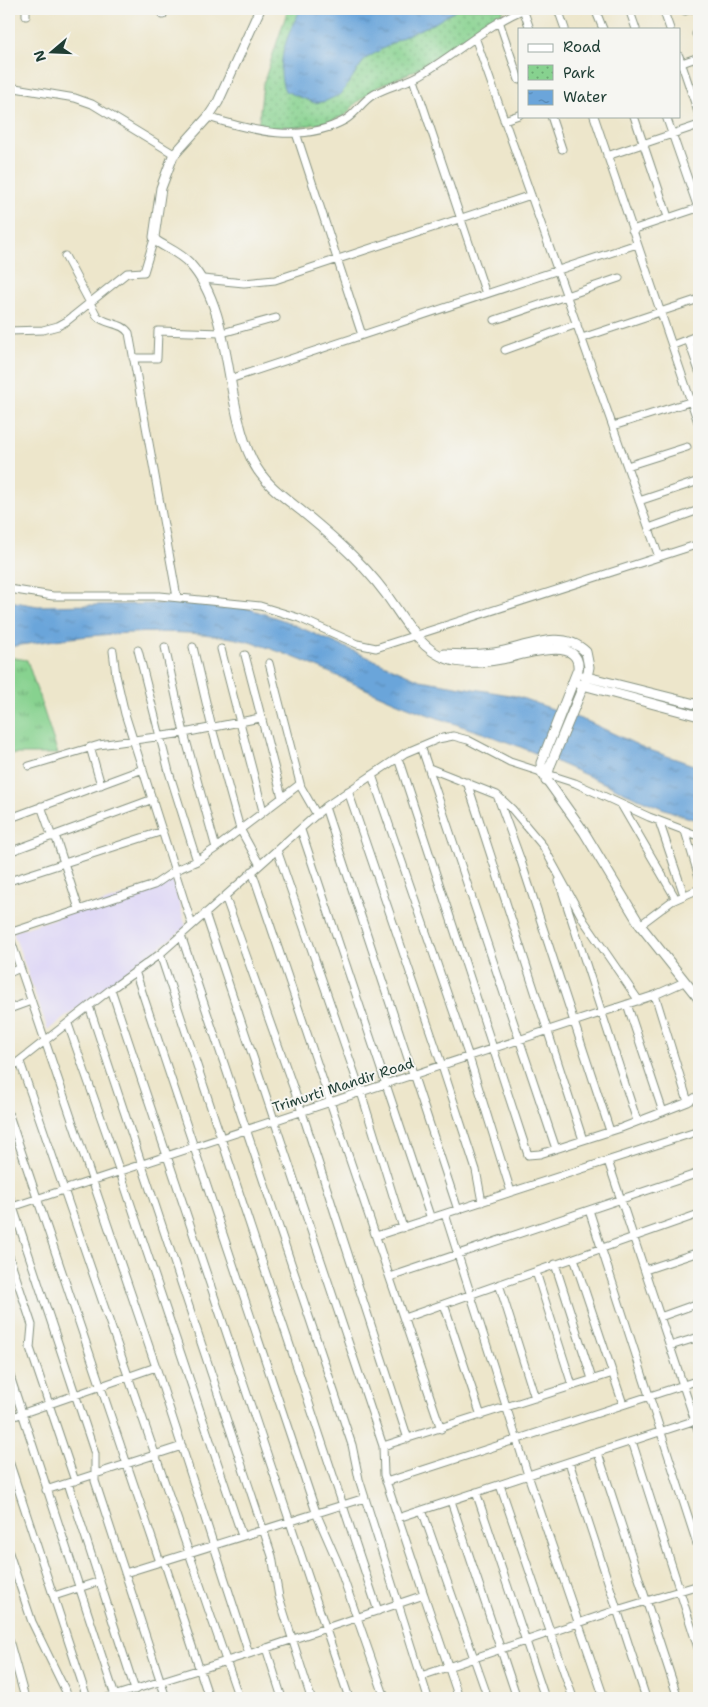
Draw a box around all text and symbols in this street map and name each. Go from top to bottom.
north arrow [28,28,78,78]
legend [518,28,680,118]
text: Road [563,37,601,57]
text: N [29,48,50,64]
text: Park [563,63,595,83]
text: Water [563,87,607,107]
street label: Trimurti Mandir Road [270,1054,416,1116]

